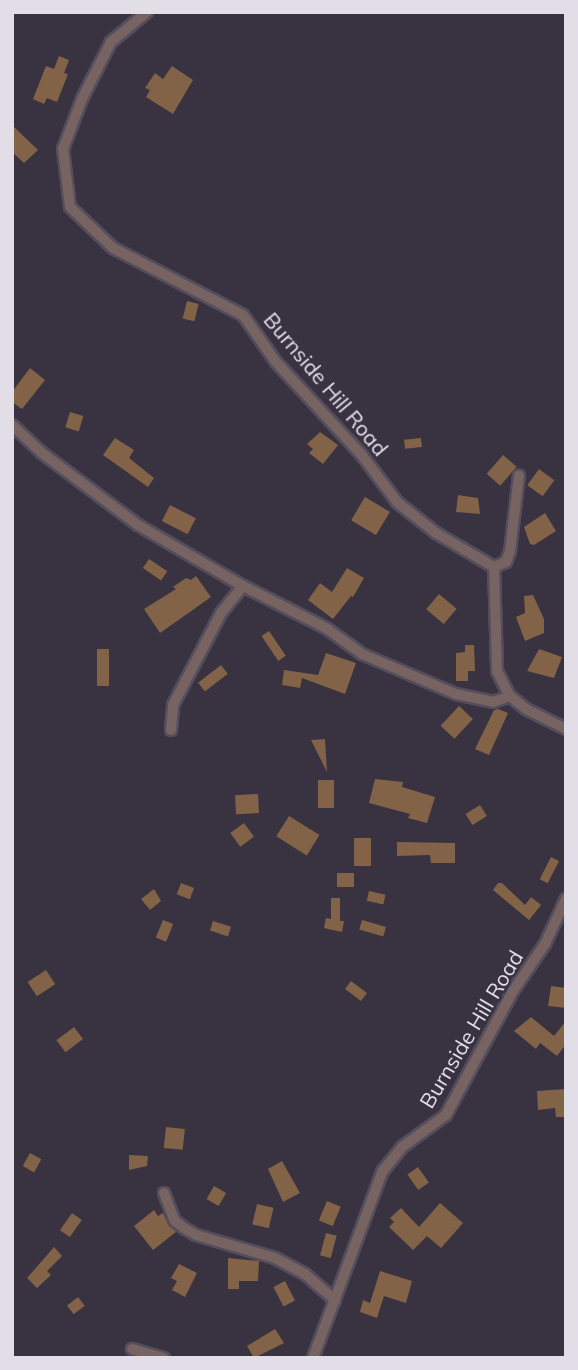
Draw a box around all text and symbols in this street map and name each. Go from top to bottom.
street label: Burnside Hill Road [259,307,393,461]
street label: Burnside Hill Road [414,946,528,1112]

